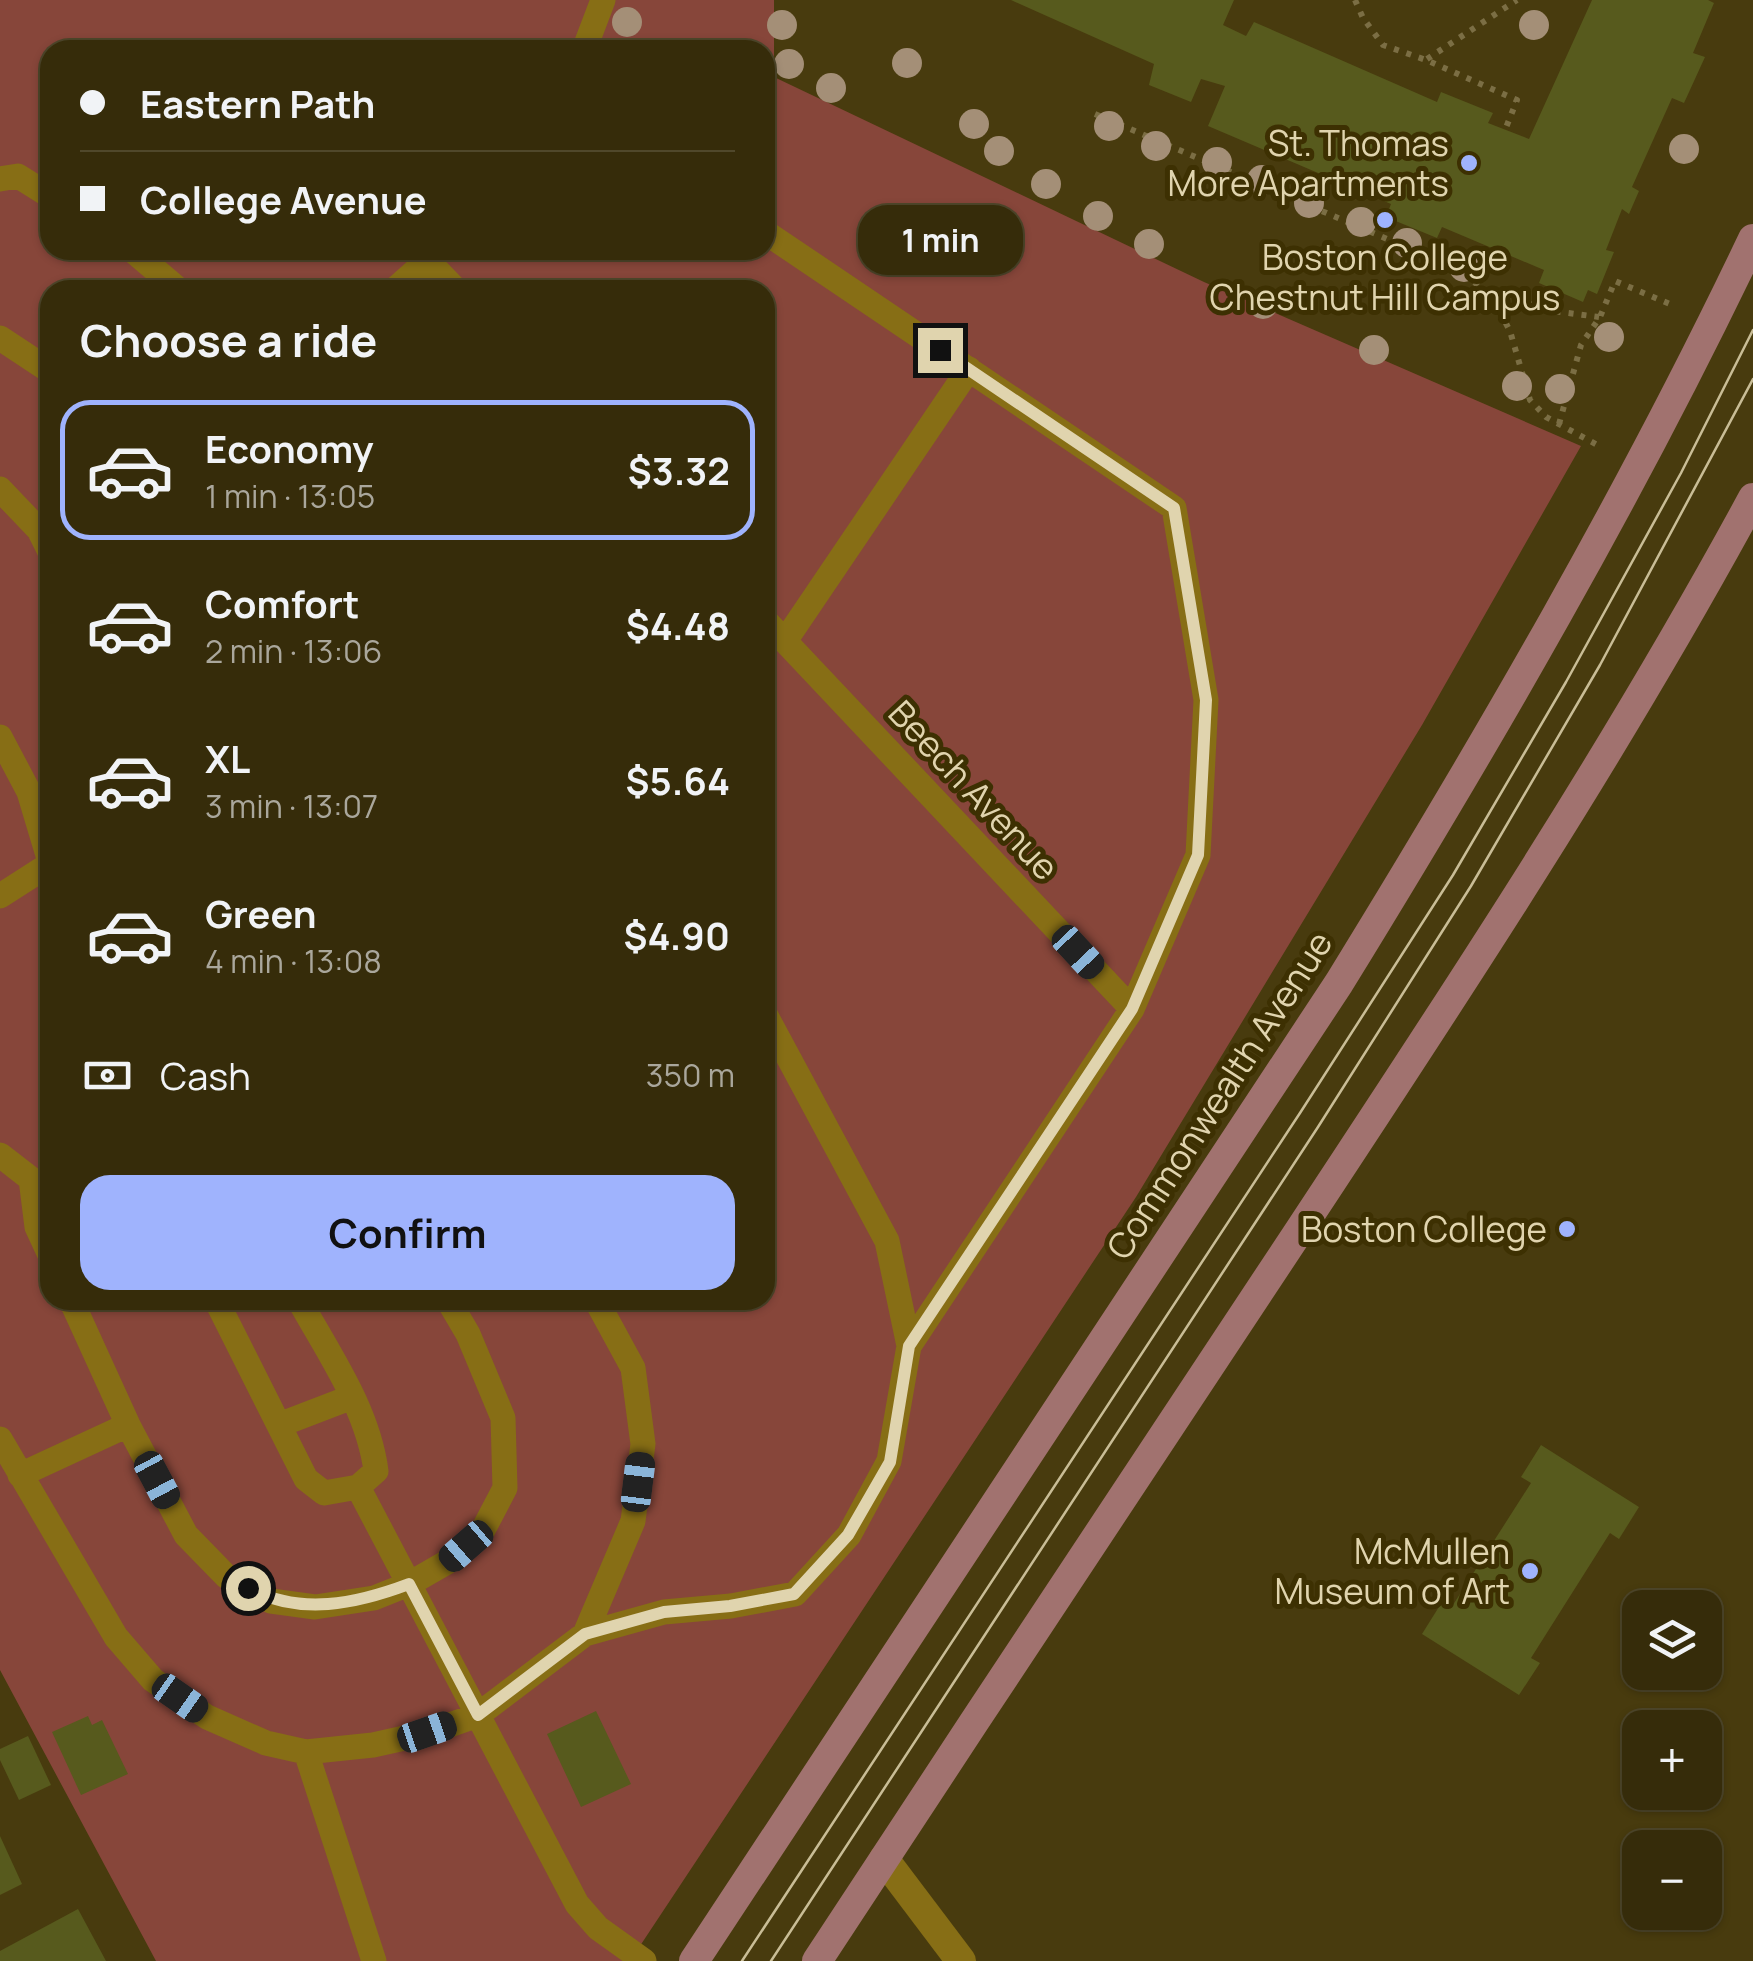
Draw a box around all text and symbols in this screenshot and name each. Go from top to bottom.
text: Eastern Path [140,77,375,129]
place label: St. Thomas More Apartments [1168,119,1449,207]
marker: St. Thomas More Apartments [1458,152,1480,174]
text: College Avenue [140,173,427,225]
callout: 1 min [858,205,1022,275]
marker: Boston College Chestnut Hill Campus [1374,209,1396,231]
text: 1 min [901,218,980,262]
place label: Boston College Chestnut Hill Campus [1210,233,1560,321]
text: Choose a ride [80,309,377,371]
route end [918,328,963,373]
text: Economy [205,422,374,474]
icon: car [85,425,175,515]
text: $3.32 [628,444,730,496]
text: 1 min · 13:05 [205,474,375,518]
text: Comfort [205,577,359,629]
icon: car [85,580,175,670]
text: $4.48 [626,599,730,651]
text: 2 min · 13:06 [205,629,382,673]
street label: Beech Avenue [878,690,1070,890]
text: XL [205,732,250,784]
icon: car [85,735,175,825]
text: $5.64 [626,754,730,806]
text: 3 min · 13:07 [205,784,378,828]
text: Green [205,887,317,939]
icon: car [85,890,175,980]
text: $4.90 [624,909,730,961]
car [1047,920,1109,984]
street label: Commonwealth Avenue [1095,922,1343,1268]
text: 4 min · 13:08 [205,939,382,983]
icon: cash [80,1048,135,1103]
text: Cash [160,1049,251,1101]
text: 350 m [646,1053,735,1097]
button: Confirm [80,1175,735,1290]
place label: Boston College [1301,1205,1547,1253]
marker: Boston College [1556,1218,1578,1240]
car [130,1446,184,1514]
car [619,1450,657,1514]
car [434,1515,498,1577]
place label: McMullen Museum of Art [1275,1527,1510,1615]
marker: McMullen Museum of Art [1519,1560,1541,1582]
route start [226,1566,271,1611]
map controls [1622,1590,1722,1930]
button: layers [1622,1590,1722,1690]
car [147,1669,213,1727]
car [394,1708,460,1756]
button: + [1622,1710,1722,1810]
button: − [1622,1830,1722,1930]

